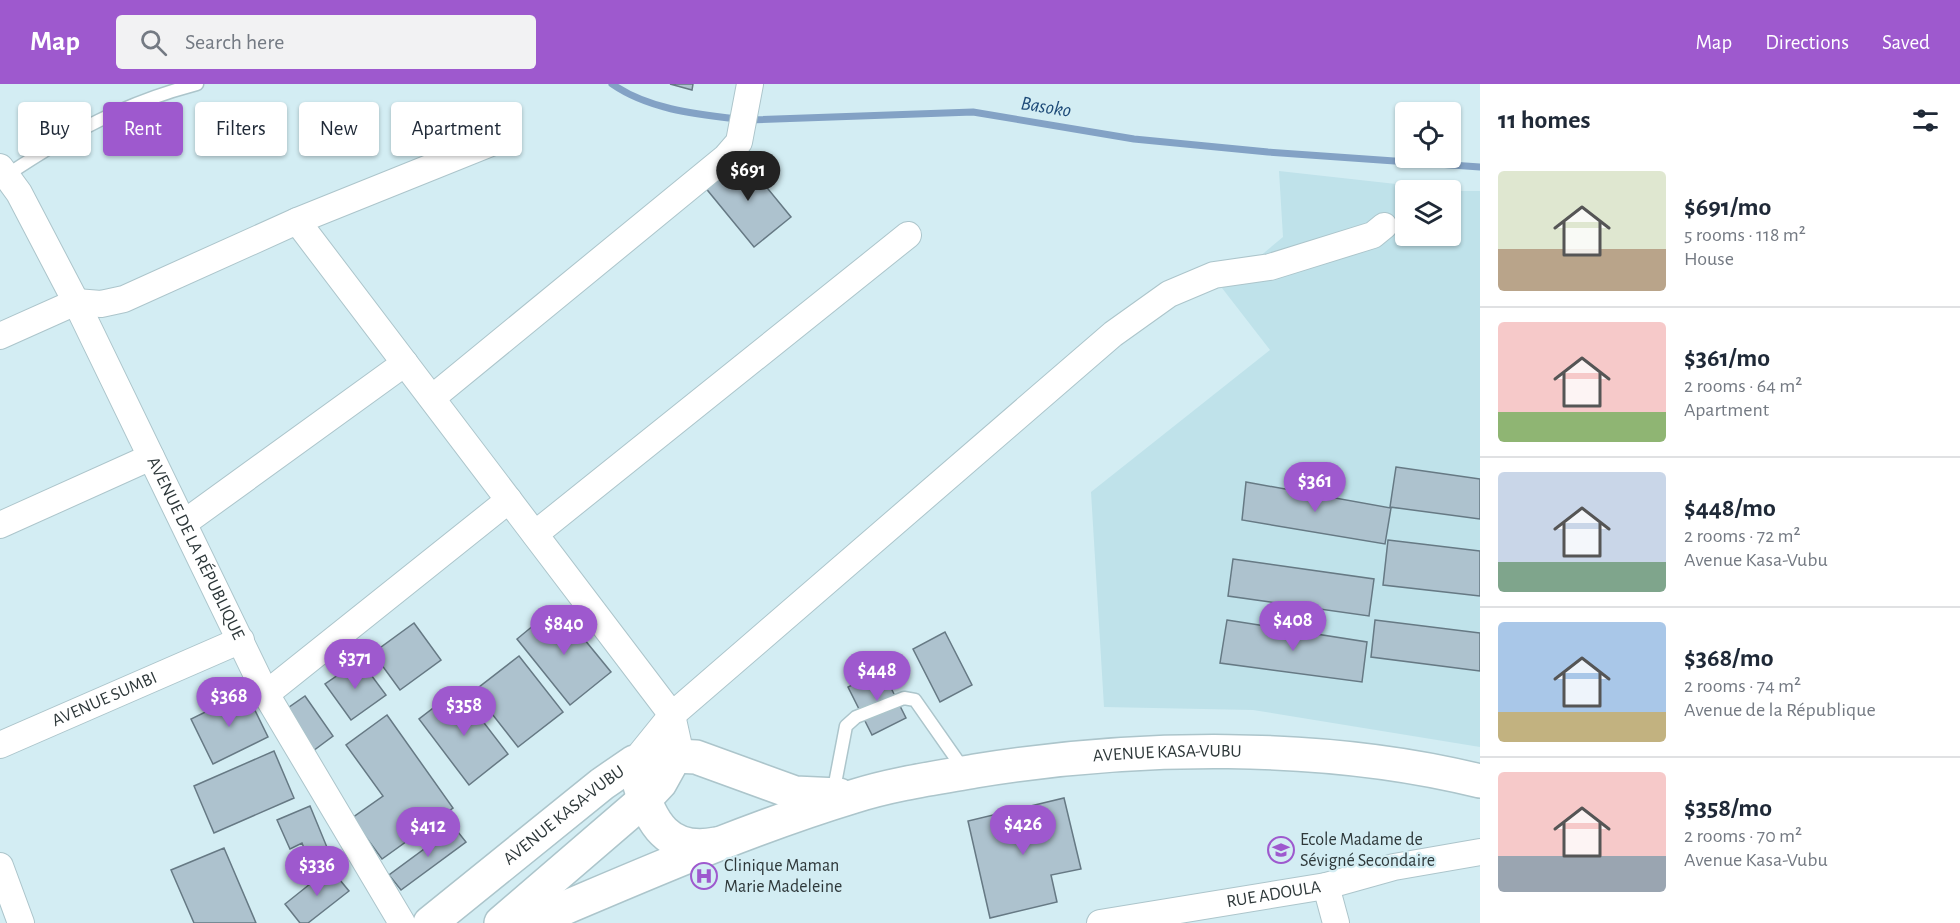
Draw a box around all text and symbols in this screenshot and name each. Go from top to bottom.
search box [116,15,536,69]
icon: search [137,26,170,59]
text: Map [30,28,80,56]
text: Search here [185,31,284,53]
text: Map [1696,32,1732,53]
text: Directions [1765,32,1849,53]
text: Saved [1882,32,1930,53]
water label: Basoko [1019,93,1073,121]
chip: Buy [18,102,91,156]
chip: Rent [103,102,183,156]
chip: Filters [195,102,287,156]
chip: New [299,102,379,156]
chip: Apartment [391,102,522,156]
map controls [1395,102,1461,246]
button: locate [1395,102,1461,168]
icon: filters [1909,104,1942,137]
text: 11 homes [1498,107,1590,133]
pin: $691 [712,151,784,202]
text: $691 [730,160,766,180]
button: layers [1395,180,1461,246]
text: $691/mo [1684,194,1771,220]
icon: home [1546,195,1618,267]
text: 5 rooms · 118 m² [1684,225,1806,245]
text: House [1684,249,1734,269]
text: $361/mo [1684,345,1770,371]
icon: home [1546,346,1618,418]
text: 2 rooms · 64 m² [1684,376,1802,396]
text: Apartment [1684,400,1769,420]
street label: AVENUE DE LA RÉPUBLIQUE [144,454,247,643]
pin: $361 [1279,462,1351,513]
text: $361 [1298,471,1332,491]
text: $448/mo [1684,495,1776,521]
icon: home [1546,496,1618,568]
text: 2 rooms · 72 m² [1684,526,1801,546]
text: Avenue Kasa-Vubu [1684,550,1828,570]
pin: $408 [1257,601,1329,652]
pin: $840 [528,605,600,656]
text: $408 [1273,610,1313,630]
text: $840 [544,614,584,634]
pin: $371 [319,639,391,690]
text: $368/mo [1684,645,1774,671]
icon: home [1546,646,1618,718]
text: $371 [338,648,372,668]
pin: $448 [841,651,913,702]
text: $448 [858,660,896,680]
street label: AVENUE SUMBI [49,669,160,730]
text: 2 rooms · 74 m² [1684,676,1801,696]
pin: $368 [193,677,265,728]
text: $368 [210,686,248,706]
pin: $358 [428,686,500,737]
text: $358 [446,695,482,715]
text: Avenue de la République [1684,700,1876,720]
street label: AVENUE KASA-VUBU [1092,743,1242,766]
street label: AVENUE KASA-VUBU [500,762,628,869]
text: $358/mo [1684,795,1772,821]
icon: home [1546,796,1618,868]
pin: $426 [987,805,1059,856]
pin: $412 [392,807,464,858]
text: $426 [1004,814,1042,834]
text: $412 [410,816,446,836]
text: 2 rooms · 70 m² [1684,826,1802,846]
place label: Ecole Madame de Sévigné Secondaire [1300,831,1435,870]
school or university icon: Ecole Madame de Sévigné Secondaire [1266,835,1296,865]
pin: $336 [281,846,353,897]
text: Avenue Kasa-Vubu [1684,850,1828,870]
text: $336 [299,855,335,875]
place label: Clinique Maman Marie Madeleine [724,857,842,896]
hospital icon: Clinique Maman Marie Madeleine [689,861,719,891]
street label: RUE ADOULA [1225,878,1323,911]

